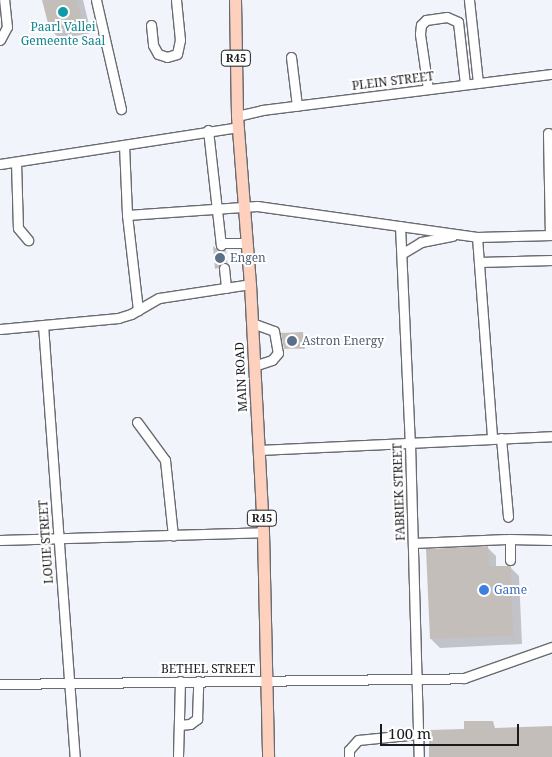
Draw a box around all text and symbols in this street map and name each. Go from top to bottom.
marker: Paarl Vallei Gemeente Saal [57,6,69,18]
place label: Paarl Vallei Gemeente Saal [21,20,105,48]
road number: R45 [220,49,252,66]
street label: PLEIN STREET [351,69,435,93]
place label: Engen [230,251,266,265]
marker: Engen [214,252,226,264]
place label: Astron Energy [302,334,384,348]
marker: Astron Energy [286,335,298,347]
street label: MAIN ROAD [232,342,250,412]
street label: FABRIEK STREET [390,443,408,541]
street label: LOUIE STREET [36,500,56,584]
road number: R45 [246,509,278,526]
place label: Game [494,583,527,597]
marker: Game [478,584,490,596]
street label: BETHEL STREET [161,662,255,676]
scale bar [382,714,521,746]
text: 100 m [388,723,431,743]

